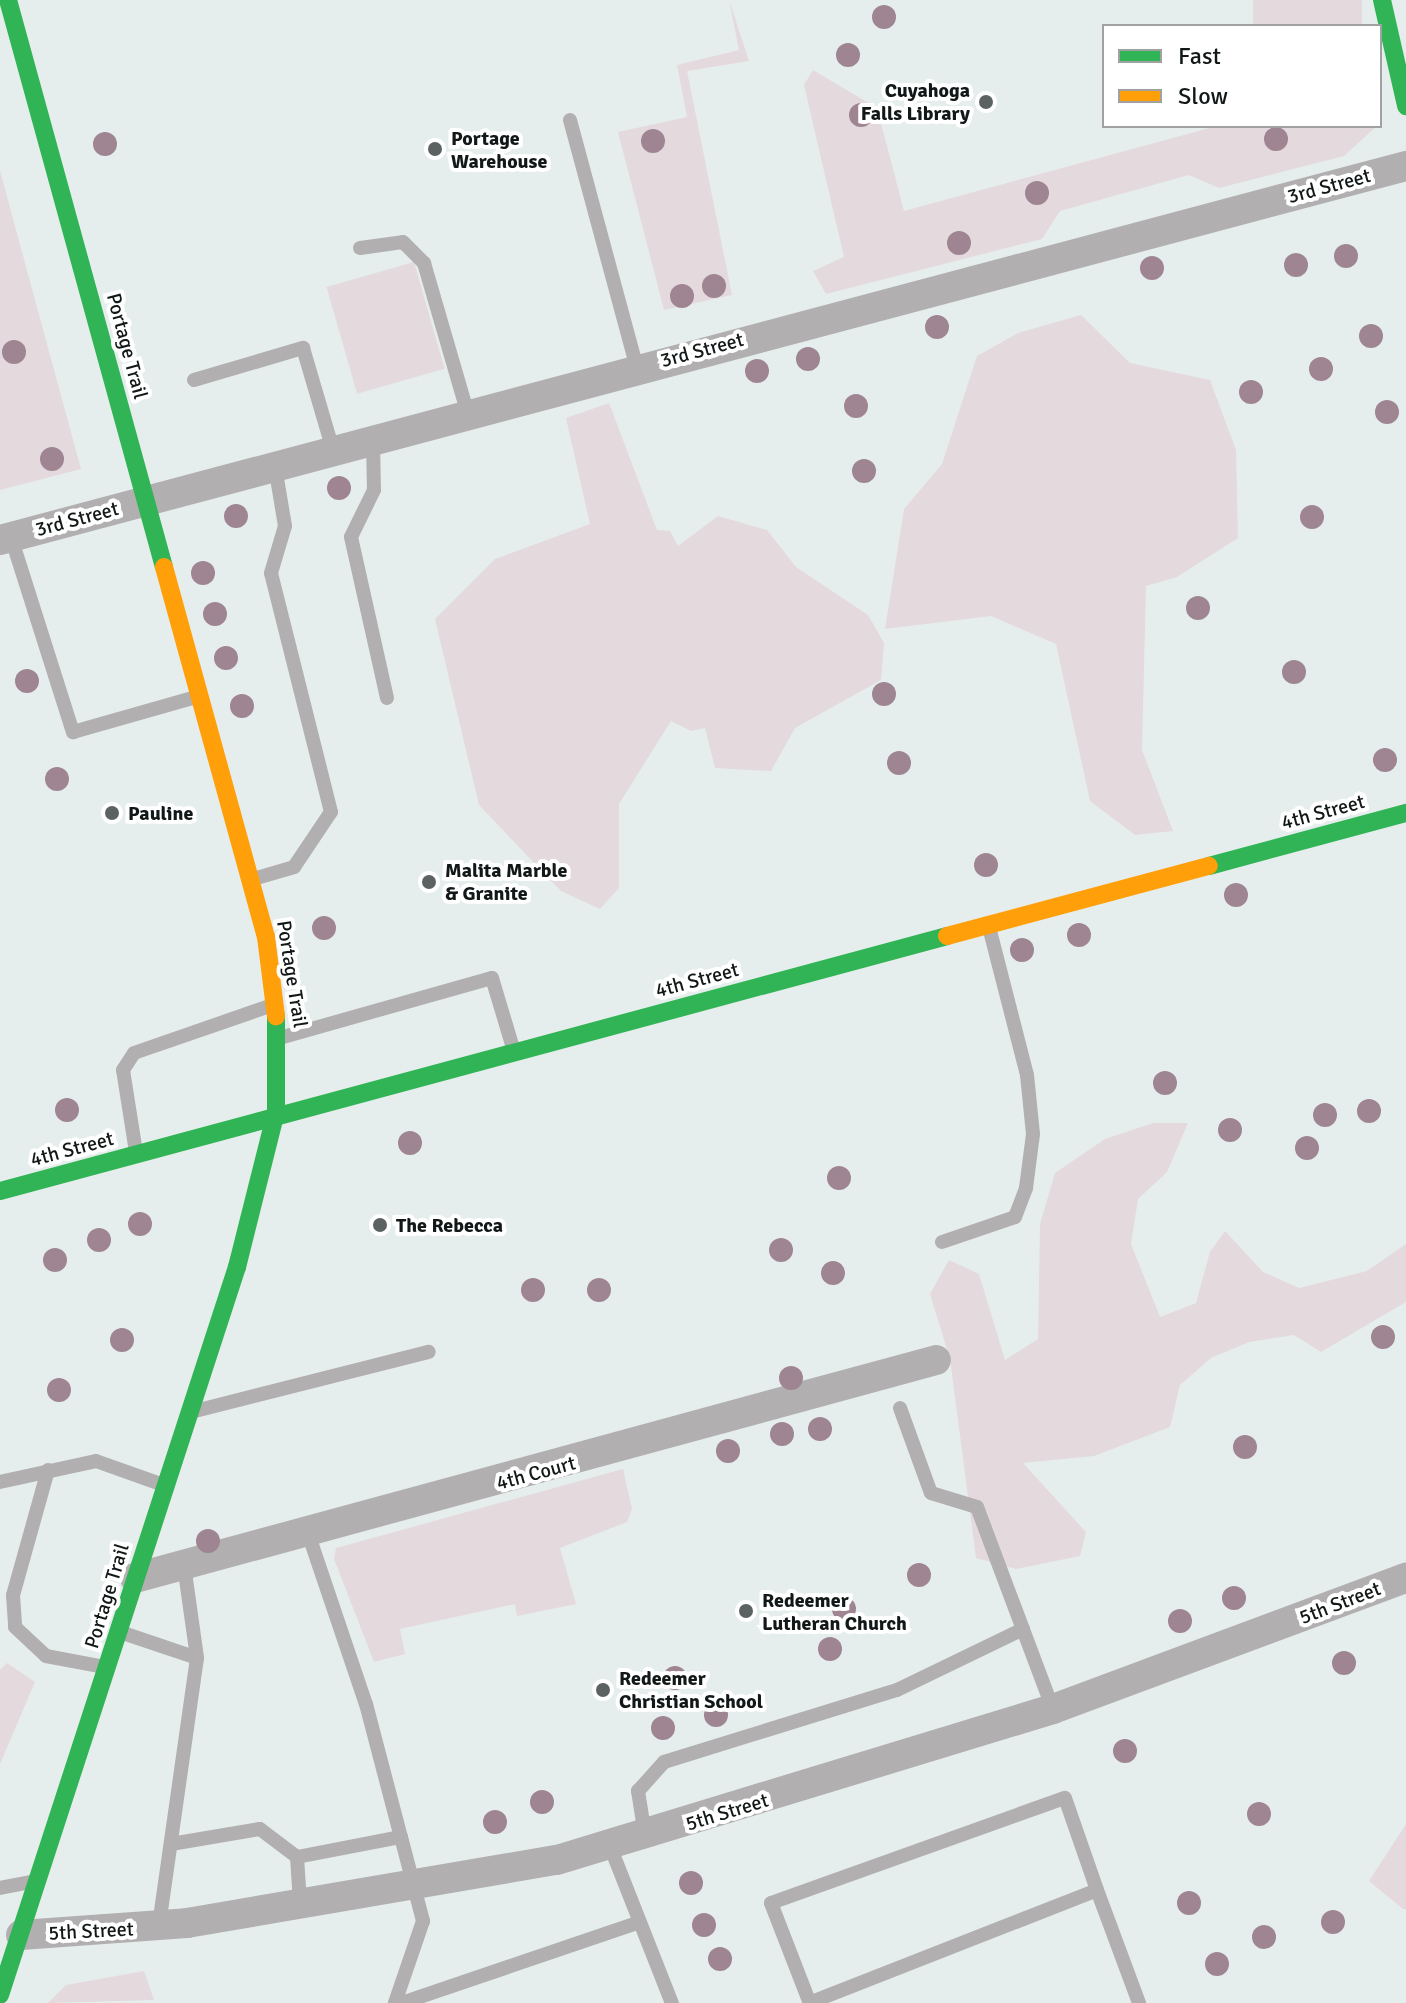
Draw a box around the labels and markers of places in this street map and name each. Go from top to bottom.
place label: Cuyahoga Falls Library [861,78,970,125]
marker: Cuyahoga Falls Library [977,93,995,111]
place label: Portage Warehouse [451,126,547,173]
marker: Portage Warehouse [426,140,444,158]
place label: Pauline [128,801,193,825]
marker: Pauline [103,804,121,822]
place label: Malita Marble & Granite [445,858,568,905]
marker: Malita Marble & Granite [420,873,438,891]
place label: The Rebecca [396,1213,503,1237]
marker: The Rebecca [371,1216,389,1234]
place label: Redeemer Lutheran Church [762,1588,907,1635]
marker: Redeemer Lutheran Church [737,1602,755,1620]
place label: Redeemer Christian School [619,1666,763,1713]
marker: Redeemer Christian School [594,1681,612,1699]

